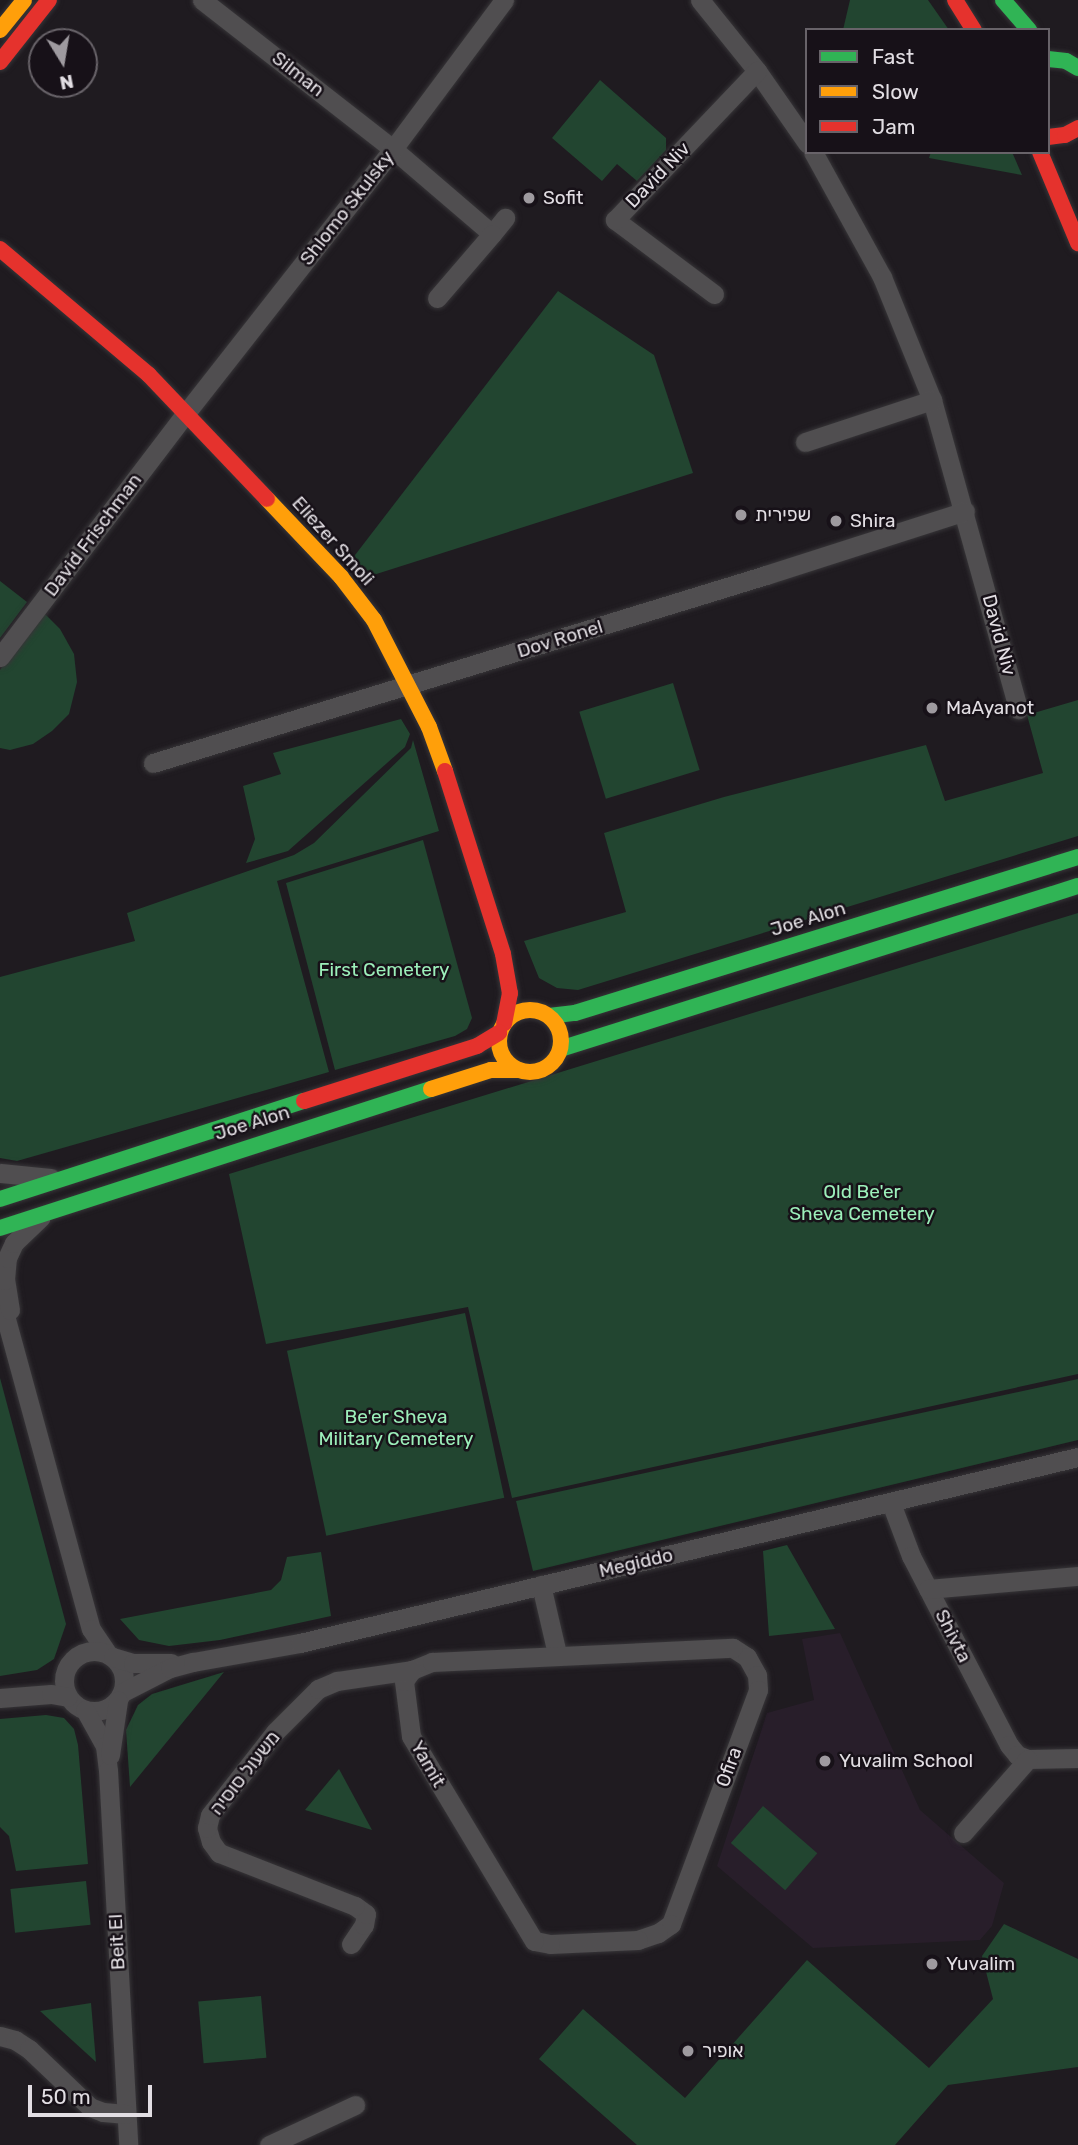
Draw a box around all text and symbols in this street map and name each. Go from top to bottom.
north arrow [28,28,98,98]
legend [805,28,1050,154]
text: Fast [872,44,914,69]
street label: Silman [267,47,329,101]
text: N [58,70,76,95]
text: Slow [872,79,919,104]
text: Jam [872,114,916,139]
street label: David Niv [621,137,695,213]
street label: Shlomo Skulsky [295,146,399,270]
place label: Sofit [543,187,583,209]
marker: Sofit [521,190,537,206]
street label: David Frischman [39,469,147,601]
street label: Eliezer Smoli [287,492,379,590]
place label: שפירית [755,504,811,526]
marker: שפירית [733,507,749,523]
place label: Shira [850,510,896,532]
marker: Shira [828,513,844,529]
street label: David Niv [977,592,1021,678]
street label: Dov Ronel [514,615,606,663]
place label: MaAyanot [946,697,1034,719]
marker: MaAyanot [924,700,940,716]
street label: Joe Alon [767,897,849,941]
park label: First Cemetery [318,959,450,981]
street label: Joe Alon [211,1101,293,1145]
park label: Old Be'er Sheva Cemetery [789,1181,935,1225]
park label: Be'er Sheva Military Cemetery [318,1406,474,1450]
street label: Megiddo [597,1543,675,1583]
street label: Shivta [930,1606,976,1666]
street label: משעול סוסיה [205,1726,285,1820]
street label: Yamit [406,1737,450,1791]
street label: Ofira [711,1744,747,1790]
place label: Yuvalim School [839,1750,973,1772]
marker: Yuvalim School [817,1753,833,1769]
street label: Beit El [104,1913,130,1971]
place label: Yuvalim [946,1953,1015,1975]
marker: Yuvalim [924,1956,940,1972]
place label: אופיר [702,2040,743,2062]
marker: אופיר [680,2043,696,2059]
scale bar [32,2072,156,2116]
text: 50 m [41,2084,91,2109]

